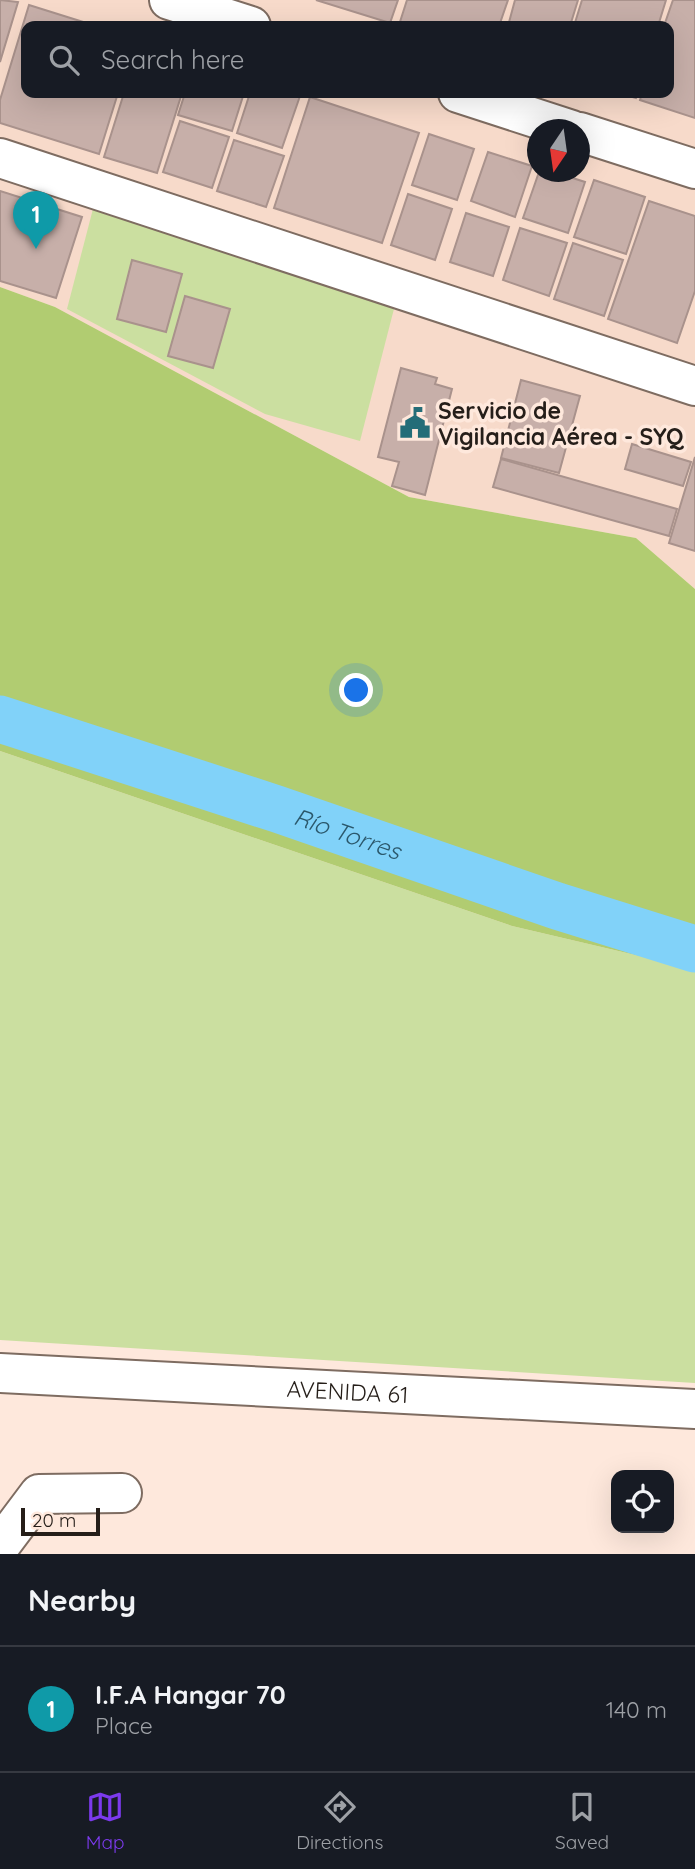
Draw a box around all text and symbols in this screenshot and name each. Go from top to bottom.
search box [21,21,674,98]
icon: search [45,41,83,79]
text: Search here [101,43,245,76]
north arrow [527,119,590,182]
pin: 1 [13,191,59,249]
place label: Servicio de Vigilancia Aérea - SYQ [438,396,684,451]
public building icon: Servicio de Vigilancia Aérea - SYQ [398,406,432,440]
your location [339,673,373,707]
water label: Río Torres [290,801,407,866]
street label: AVENIDA 61 [286,1373,409,1409]
map controls [611,1470,674,1533]
button: locate [611,1470,674,1533]
scale bar [21,1505,100,1537]
text: 20 m [32,1508,76,1532]
text: Nearby [28,1581,136,1619]
text: I.F.A Hangar 70 [95,1678,286,1711]
text: 1 [47,1695,55,1724]
text: 140 m [606,1695,667,1724]
text: Place [95,1711,153,1740]
tab: Map [86,1788,125,1854]
tab: Directions [296,1788,383,1854]
tab: Saved [555,1788,609,1854]

